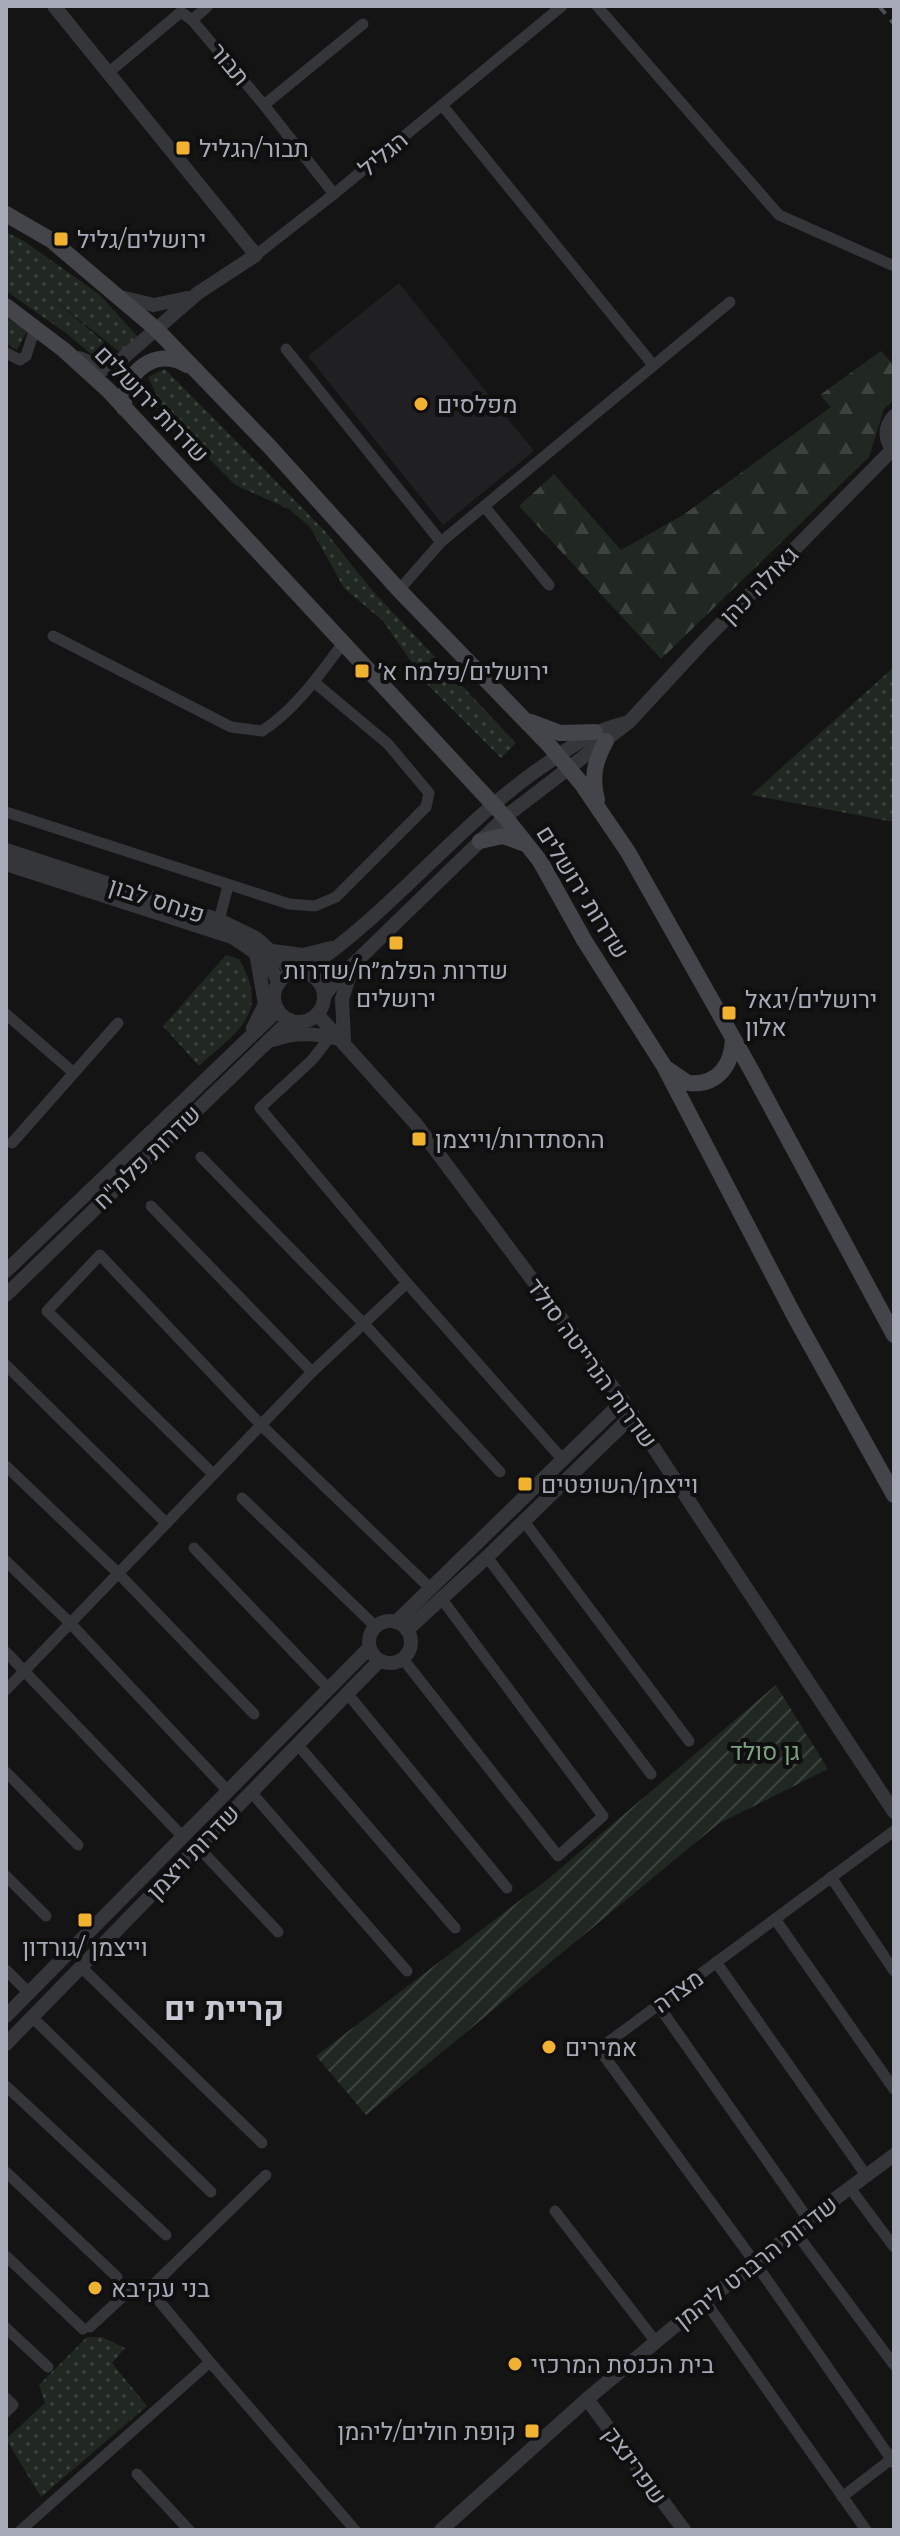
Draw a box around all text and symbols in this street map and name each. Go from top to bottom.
street label: תבור [204,37,256,91]
street label: הגליל [352,125,414,183]
place label: תבור/הגליל [199,134,309,163]
marker: תבור/הגליל [174,139,192,157]
place label: ירושלים/גליל [77,225,206,254]
marker: ירושלים/גליל [52,230,70,248]
street label: שדרות ירושלים [89,339,215,469]
place label: מפלסים [437,390,517,419]
marker: מפלסים [412,395,430,413]
street label: גאולה כהן [714,540,804,630]
place label: ירושלים/פלמח א׳ [378,657,549,686]
marker: ירושלים/פלמח א׳ [353,662,371,680]
street label: שדרות ירושלים [531,820,635,964]
street label: פנחס לבון [106,871,208,929]
marker: שדרות הפלמ״ח/שדרות ירושלים [387,934,405,952]
place label: שדרות הפלמ״ח/שדרות ירושלים [284,956,508,1013]
place label: ירושלים/יגאל אלון [745,985,877,1042]
marker: ירושלים/יגאל אלון [720,1004,738,1022]
street label: שדרות פלמ"ח [87,1099,207,1215]
place label: ההסתדרות/וייצמן [435,1125,605,1154]
marker: ההסתדרות/וייצמן [410,1130,428,1148]
street label: שדרות הנרייטה סולד [521,1272,663,1454]
place label: וייצמן/השופטים [541,1470,698,1499]
marker: וייצמן/השופטים [516,1475,534,1493]
park label: גן סולד [730,1737,800,1766]
street label: שדרות ויצמן [140,1798,246,1906]
marker: וייצמן /גורדון [76,1911,94,1929]
place label: וייצמן /גורדון [22,1933,148,1962]
street label: מצדה [647,1963,709,2019]
district label: קריית ים [164,1989,284,2028]
place label: אמירים [565,2033,637,2062]
marker: אמירים [540,2038,558,2056]
street label: שדרות הרברט ליהמן [669,2189,843,2335]
place label: בני עקיבא [111,2274,210,2303]
marker: בני עקיבא [86,2279,104,2297]
place label: בית הכנסת המרכזי [531,2350,715,2379]
marker: בית הכנסת המרכזי [506,2355,524,2373]
place label: קופת חולים/ליהמן [337,2417,516,2446]
street label: שפרינצק [597,2420,673,2510]
marker: קופת חולים/ליהמן [523,2422,541,2440]

